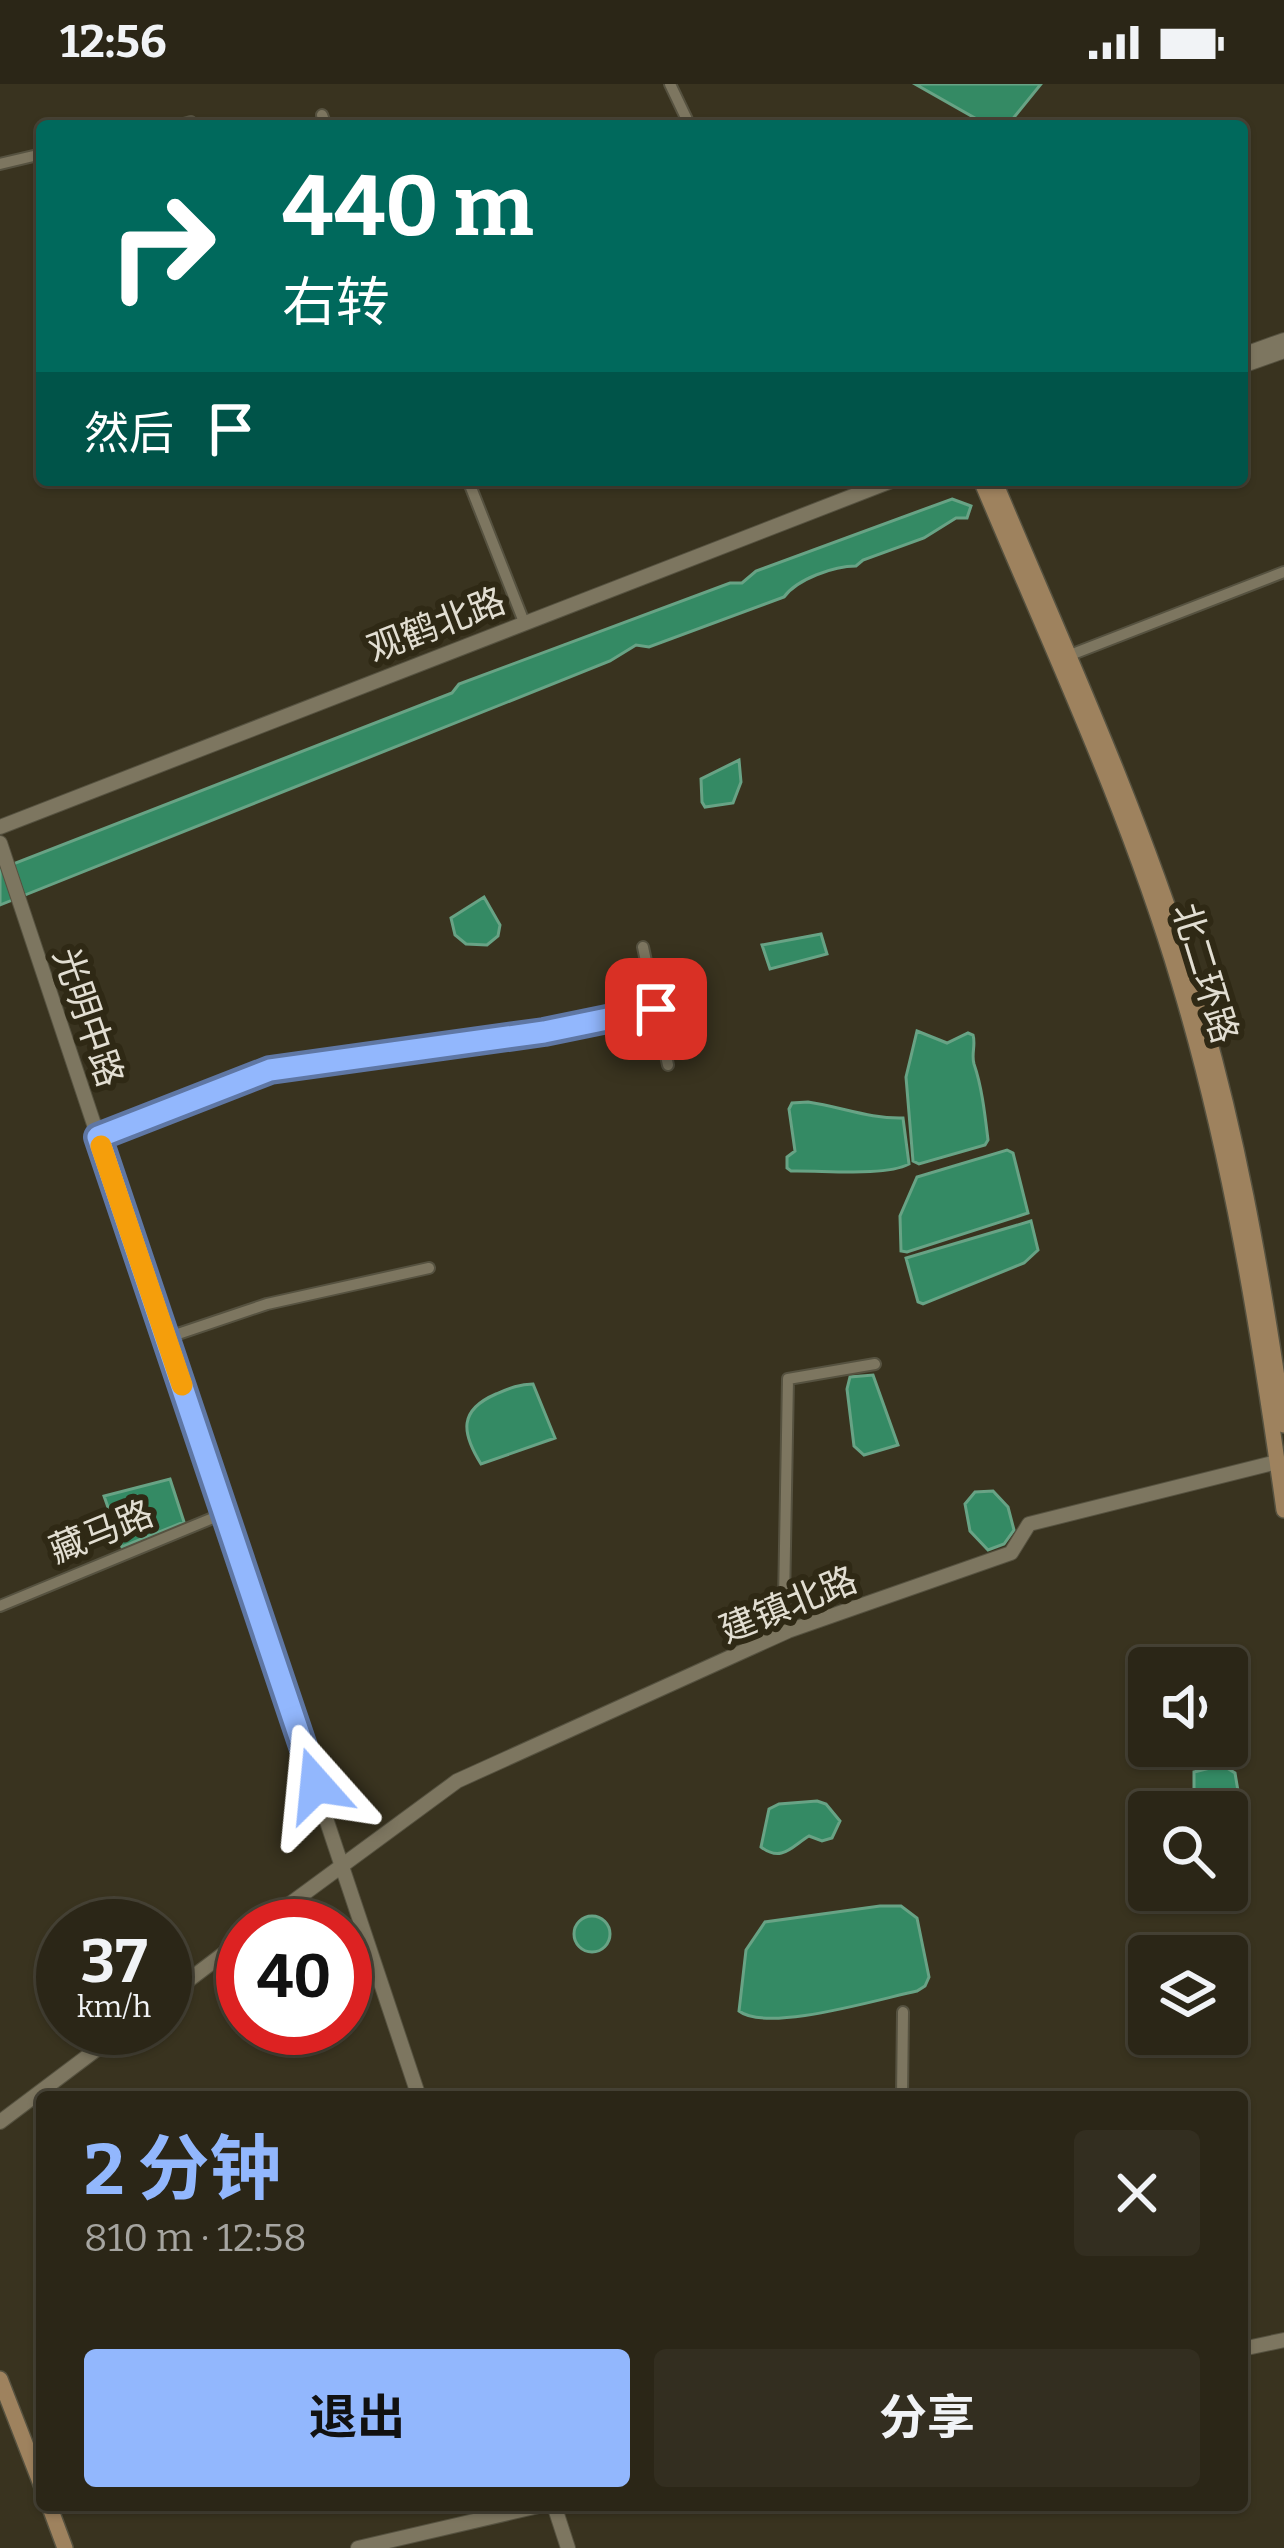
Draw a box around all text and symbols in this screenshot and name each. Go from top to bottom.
text: 12:56 [60,15,166,69]
text: 440 m [282,156,534,257]
icon: right [84,168,240,324]
text: 右转 [282,271,390,335]
icon: arrive [198,396,264,462]
text: 然后 [84,407,174,461]
street label: 观鹤北路 [361,579,511,671]
street label: 北二环路 [1163,898,1247,1049]
street label: 光明中路 [44,942,132,1093]
pin [605,958,707,1060]
icon: arrive [623,976,689,1042]
street label: 藏马路 [43,1491,160,1573]
street label: 建镇北路 [713,1558,863,1652]
map controls [1128,1647,1248,2055]
button: sound [1128,1647,1248,1767]
position arrow [253,1722,379,1848]
button: search [1128,1791,1248,1911]
speed limit sign: 40 [216,1899,372,2055]
text: 37 [81,1926,147,1998]
button: layers [1128,1935,1248,2055]
text: km/h [77,1989,151,2025]
text: 2 分钟 [84,2127,282,2213]
button: close [1074,2130,1200,2256]
text: 810 m · 12:58 [84,2215,307,2261]
button: 退出 [84,2349,630,2487]
button: 分享 [654,2349,1200,2487]

